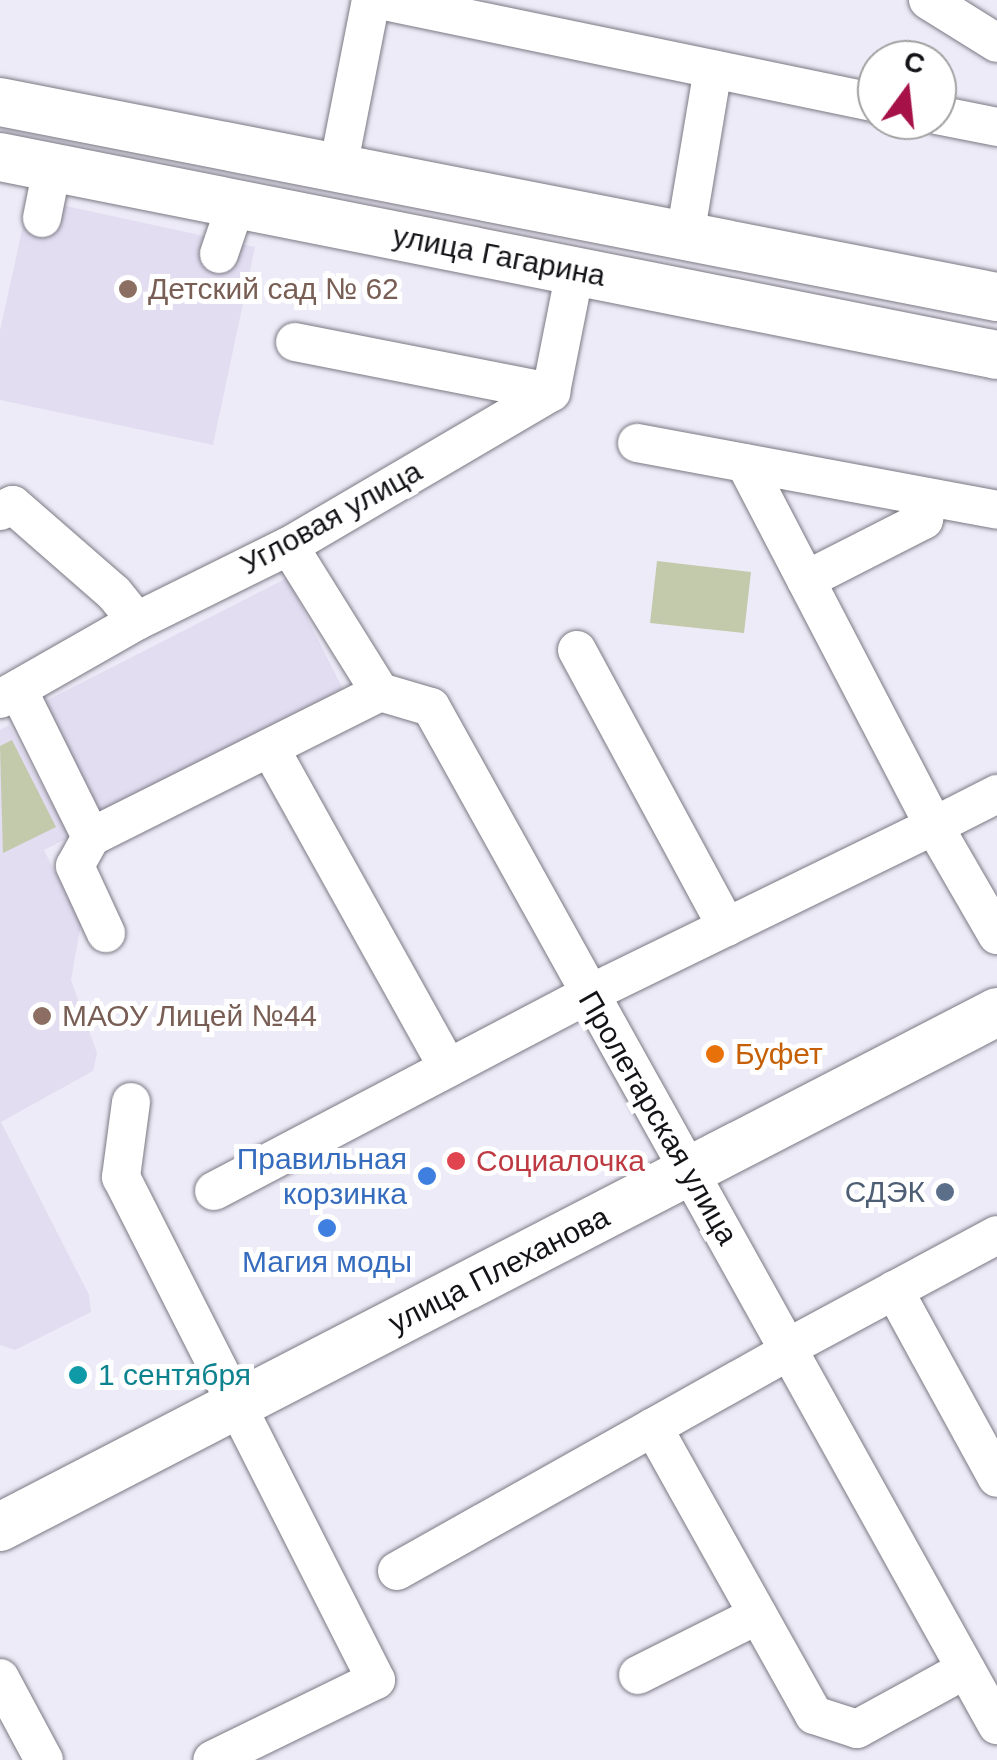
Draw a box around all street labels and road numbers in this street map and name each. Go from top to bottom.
street label: улица Гагарина [390,218,608,294]
street label: Угловая улица [234,453,428,583]
street label: Пролетарская улица [571,985,745,1251]
street label: улица Плеханова [383,1199,615,1341]

